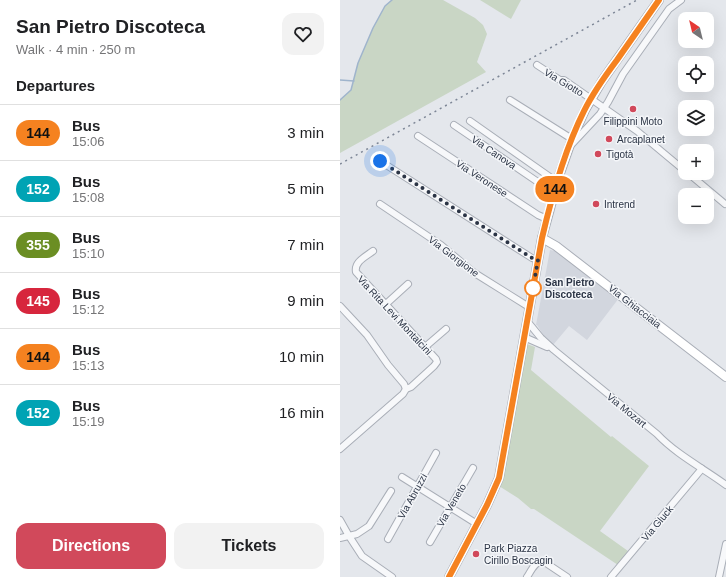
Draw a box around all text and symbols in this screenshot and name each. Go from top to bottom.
north arrow [678,12,714,48]
map controls [678,12,714,224]
button: heart [282,13,324,55]
text: San Pietro Discoteca [16,16,205,37]
text: Walk · 4 min · 250 m [16,42,135,57]
button: locate [678,56,714,92]
street label: Via Giotto [542,66,586,99]
text: Departures [16,77,95,94]
button: layers [678,100,714,136]
marker: Filippini Moto [628,104,638,114]
place label: Filippini Moto [604,116,663,127]
text: Bus [72,117,100,134]
text: 3 min [287,124,324,141]
text: 144 [26,125,50,141]
street label: Via Canova [469,133,519,172]
text: 15:06 [72,134,105,149]
marker: Arcaplanet [604,134,614,144]
place label: Arcaplanet [617,134,665,145]
button: + [678,144,714,180]
marker: Tigotà [593,149,603,159]
place label: Tigotà [606,149,634,160]
your location [370,151,390,171]
street label: Via Veronese [454,158,510,199]
text: Bus [72,173,100,190]
line badge: 144 [532,176,578,202]
text: 5 min [287,180,324,197]
text: 152 [26,181,50,197]
text: 144 [543,181,567,197]
button: − [678,188,714,224]
text: 15:08 [72,190,105,205]
marker: Intrend [591,199,601,209]
place label: Intrend [604,199,635,210]
text: Bus [72,229,100,246]
street label: Via Giorgione [426,234,481,279]
text: 7 min [287,236,324,253]
text: 355 [26,237,50,253]
text: 15:10 [72,246,105,261]
street label: Via Rita Levi Montalcini [355,274,434,357]
place label: San Pietro Discoteca [545,277,594,300]
marker: San Pietro Discoteca [524,279,542,297]
street label: Via Ghiacciaia [606,282,664,331]
text: Bus [72,285,100,302]
text: 9 min [287,292,324,309]
text: 145 [26,293,50,309]
text: 15:12 [72,302,105,317]
text: Bus [72,341,100,358]
text: 10 min [279,348,324,365]
text: 144 [26,349,50,365]
text: 15:13 [72,358,105,373]
street label: Via Mozart [605,391,649,430]
text: Bus [72,397,100,414]
text: 16 min [279,404,324,421]
text: 152 [26,405,50,421]
text: 15:19 [72,414,105,429]
street label: Via Abruzzi [396,472,429,521]
street label: Via Veneto [435,481,468,529]
street label: Via Gluck [639,503,676,543]
button: Directions [16,523,166,569]
button: Tickets [174,523,324,569]
place label: Park Piazza Cirillo Boscagin [484,543,553,566]
marker: Park Piazza Cirillo Boscagin [471,549,481,559]

